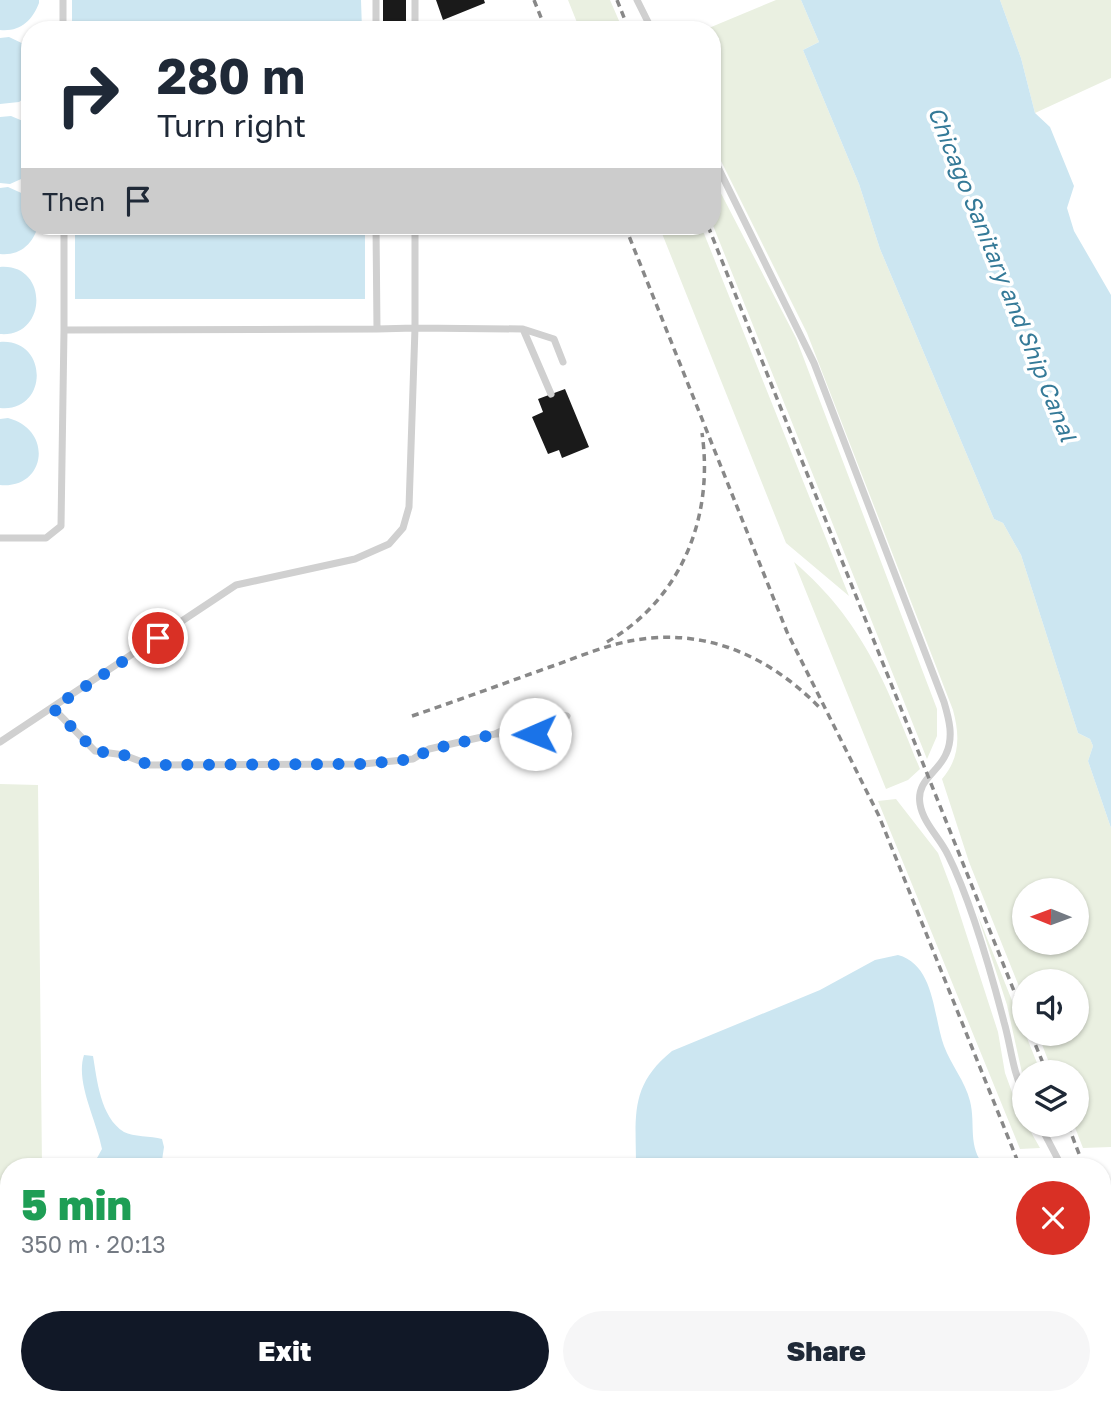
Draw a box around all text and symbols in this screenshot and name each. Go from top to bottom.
text: 280 m [157,46,305,105]
icon: right [42,49,133,140]
water label: Chicago Sanitary and Ship Canal [923,102,1084,447]
text: Turn right [157,106,306,144]
icon: arrive [119,182,157,220]
text: Then [42,186,105,217]
pin [128,608,188,668]
icon: arrive [139,619,177,657]
position arrow [498,697,572,771]
north arrow [1012,878,1088,956]
map controls [1012,878,1089,1137]
button: sound [1012,969,1089,1046]
button: layers [1012,1060,1089,1137]
text: 5 min [21,1179,132,1229]
button: close [1016,1181,1090,1255]
text: 350 m · 20:13 [21,1230,166,1258]
button: Exit [21,1311,549,1391]
button: Share [563,1311,1090,1391]

